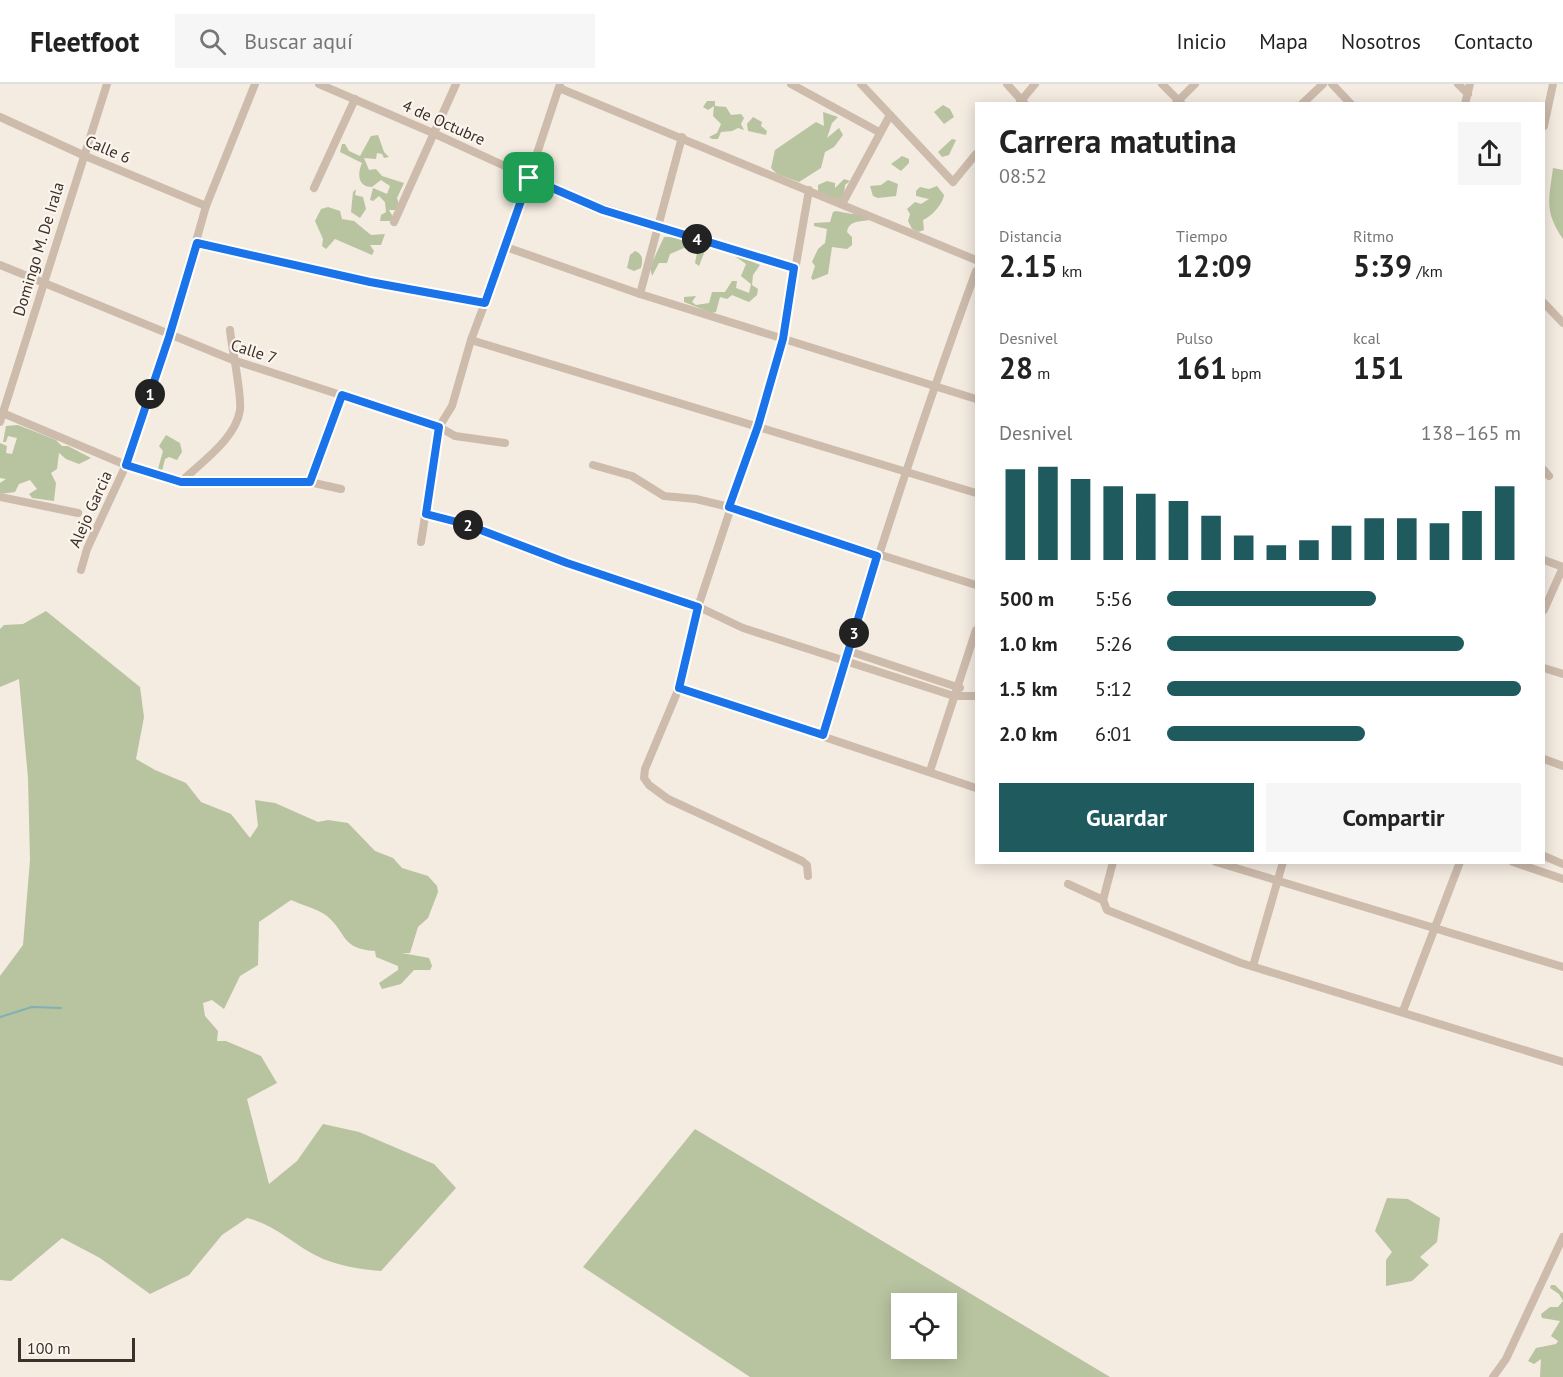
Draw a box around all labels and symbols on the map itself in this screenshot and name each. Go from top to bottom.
street label: 4 de Octubre [400,95,488,149]
street label: Calle 6 [82,131,134,167]
pin [503,152,554,203]
street label: Domingo M. De Irala [8,180,68,318]
pin: 4 [682,224,712,254]
street label: Calle 7 [228,334,280,368]
pin: 1 [135,379,165,409]
street label: Alejo Garcia [64,468,116,550]
pin: 2 [453,510,483,540]
pin: 3 [839,618,869,648]
scale bar [18,1335,135,1362]

